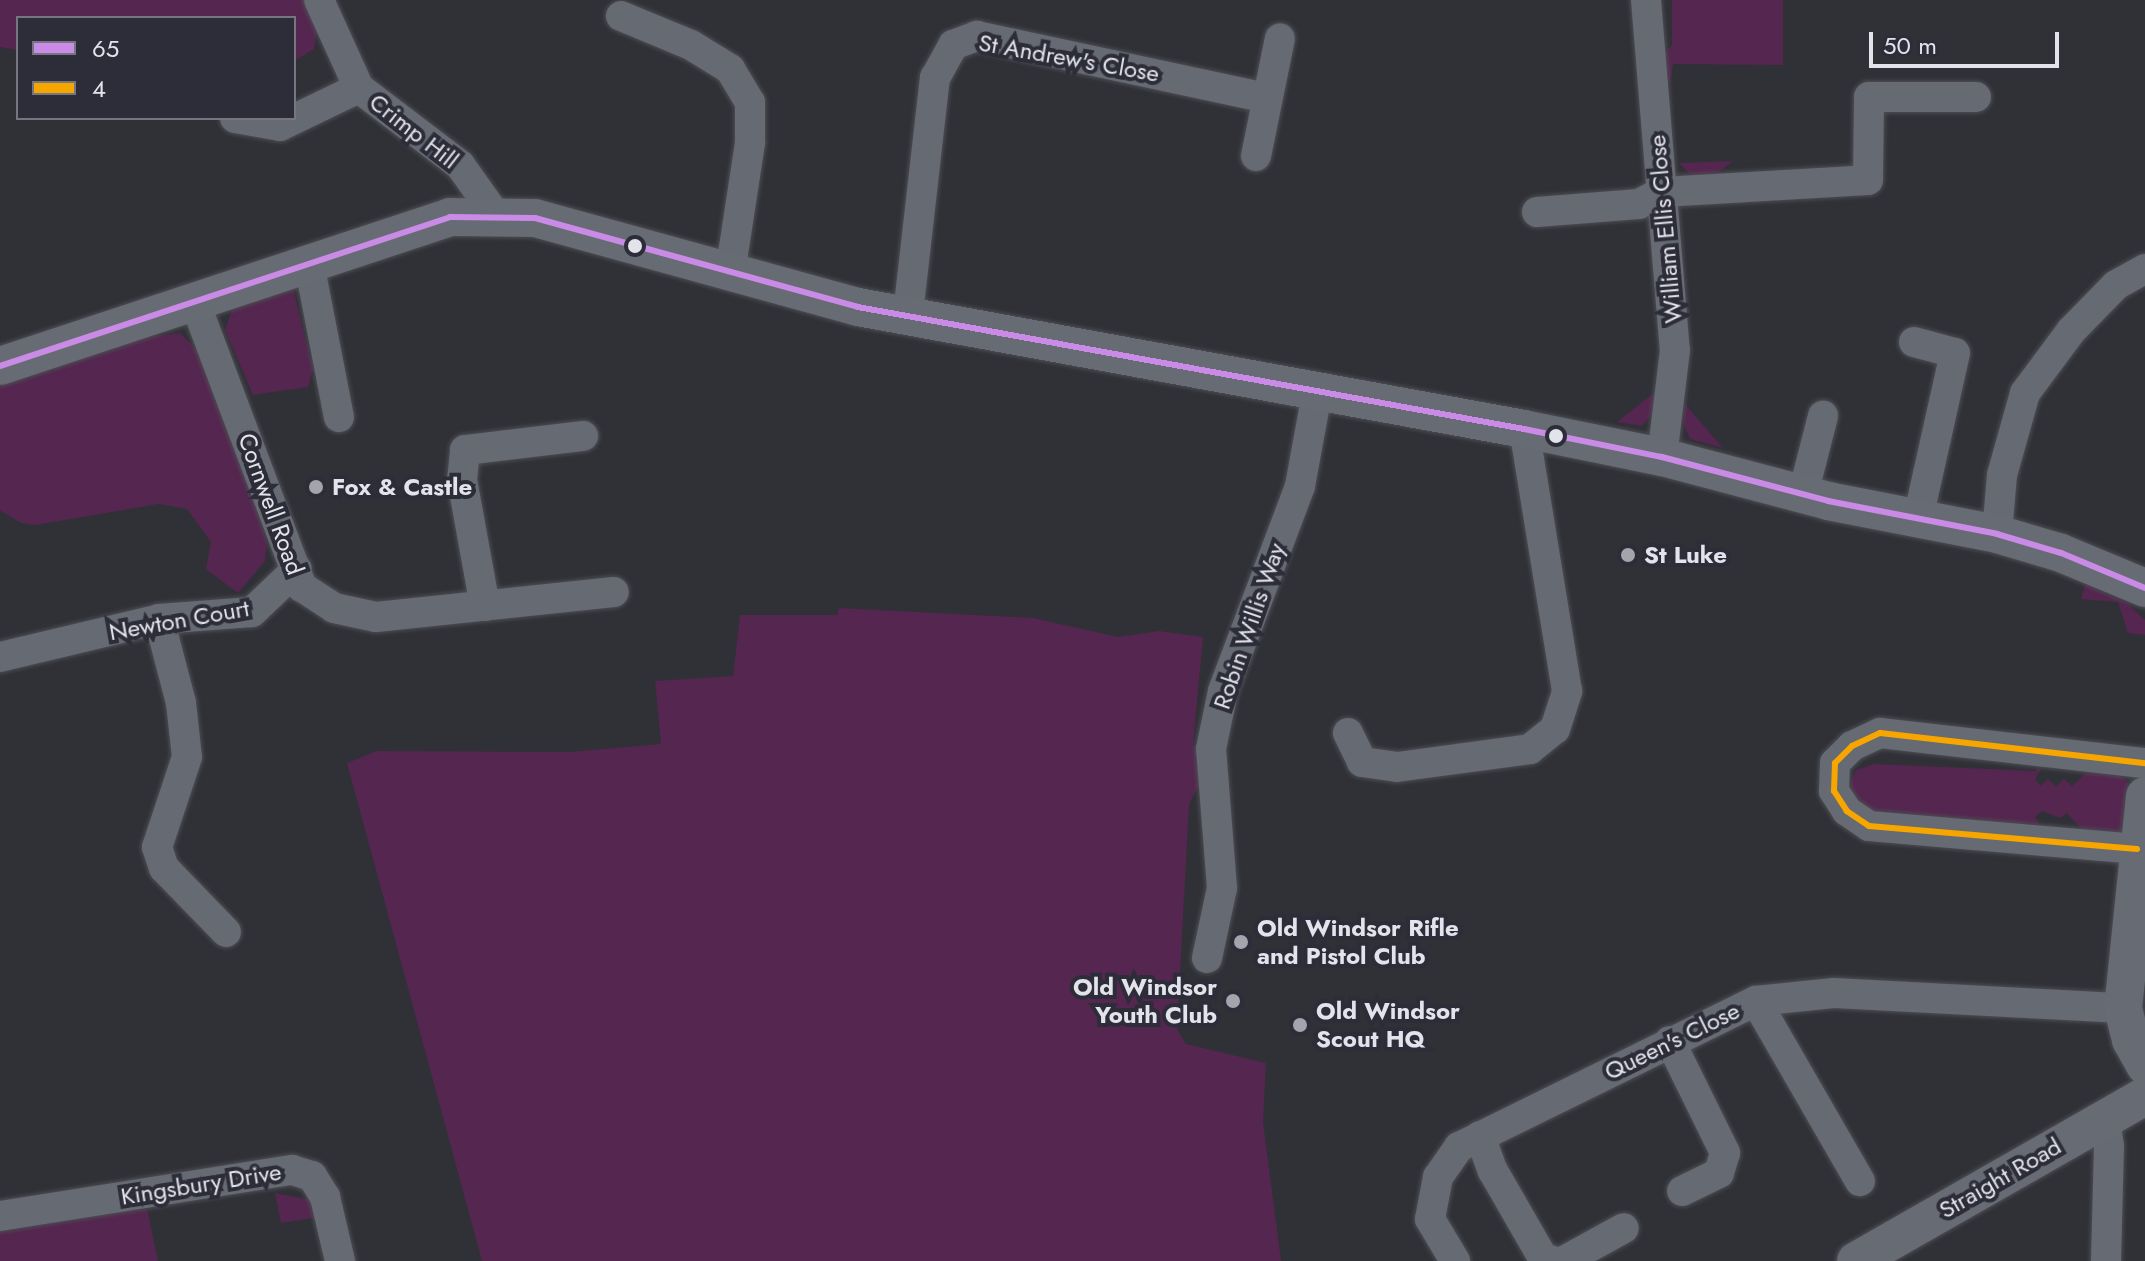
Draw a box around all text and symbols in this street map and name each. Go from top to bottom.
legend [16,16,296,120]
scale bar [1873,16,2063,66]
street label: St Andrew's Close [976,28,1162,88]
text: 50 m [1883,28,1937,63]
text: 65 [92,31,119,66]
text: 4 [92,71,106,106]
street label: Crimp Hill [364,87,464,175]
street label: William Ellis Close [1642,134,1688,324]
unlabelled marker [627,238,643,254]
unlabelled marker [1548,428,1564,444]
street label: Cornwell Road [232,429,310,579]
place label: Fox & Castle [332,473,472,501]
marker: Fox & Castle [307,478,325,496]
street label: Robin Willis Way [1207,539,1291,713]
place label: St Luke [1644,541,1727,569]
marker: St Luke [1619,546,1637,564]
street label: Newton Court [107,594,251,646]
place label: Old Windsor Rifle and Pistol Club [1257,914,1459,970]
marker: Old Windsor Rifle and Pistol Club [1232,933,1250,951]
place label: Old Windsor Youth Club [1073,973,1217,1029]
marker: Old Windsor Youth Club [1224,992,1242,1010]
street label: Queen's Close [1600,996,1744,1086]
place label: Old Windsor Scout HQ [1316,997,1460,1053]
marker: Old Windsor Scout HQ [1291,1016,1309,1034]
street label: Straight Road [1934,1132,2066,1224]
street label: Kingsbury Drive [119,1157,283,1211]

